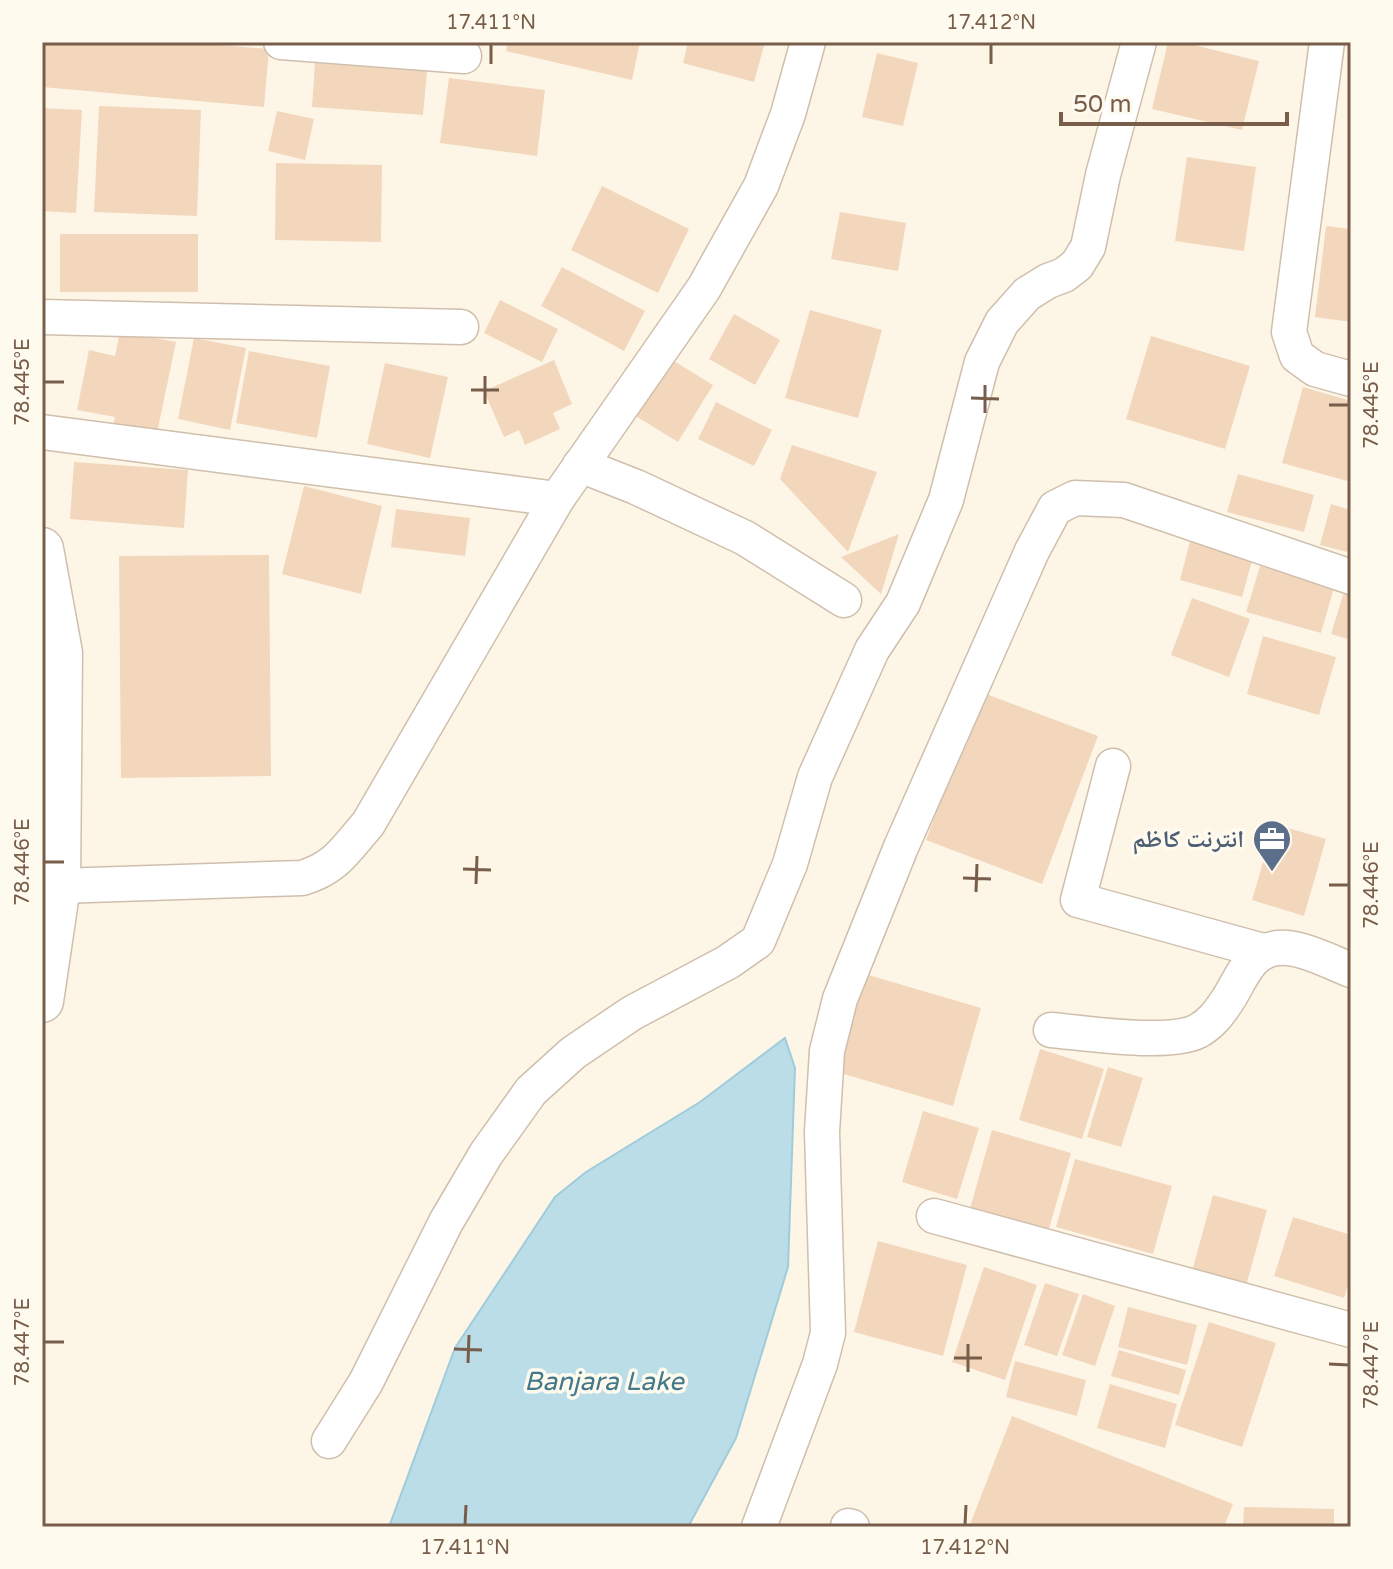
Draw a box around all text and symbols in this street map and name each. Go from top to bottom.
text: 17.411°N [446,11,536,35]
text: 17.412°N [946,11,1036,35]
scale bar [1061,76,1287,126]
text: 50 m [1073,90,1131,119]
text: 78.445°E [11,338,35,426]
text: 78.445°E [1360,361,1384,449]
text: 78.446°E [11,818,35,906]
office icon: انترنت كاظم [1251,818,1293,873]
place label: انترنت كاظم [1133,825,1244,855]
text: 78.446°E [1360,841,1384,929]
text: 78.447°E [11,1298,35,1386]
text: 78.447°E [1360,1321,1384,1409]
water label: Banjara Lake [524,1366,685,1397]
text: 17.411°N [420,1536,510,1560]
text: 17.412°N [920,1536,1010,1560]

